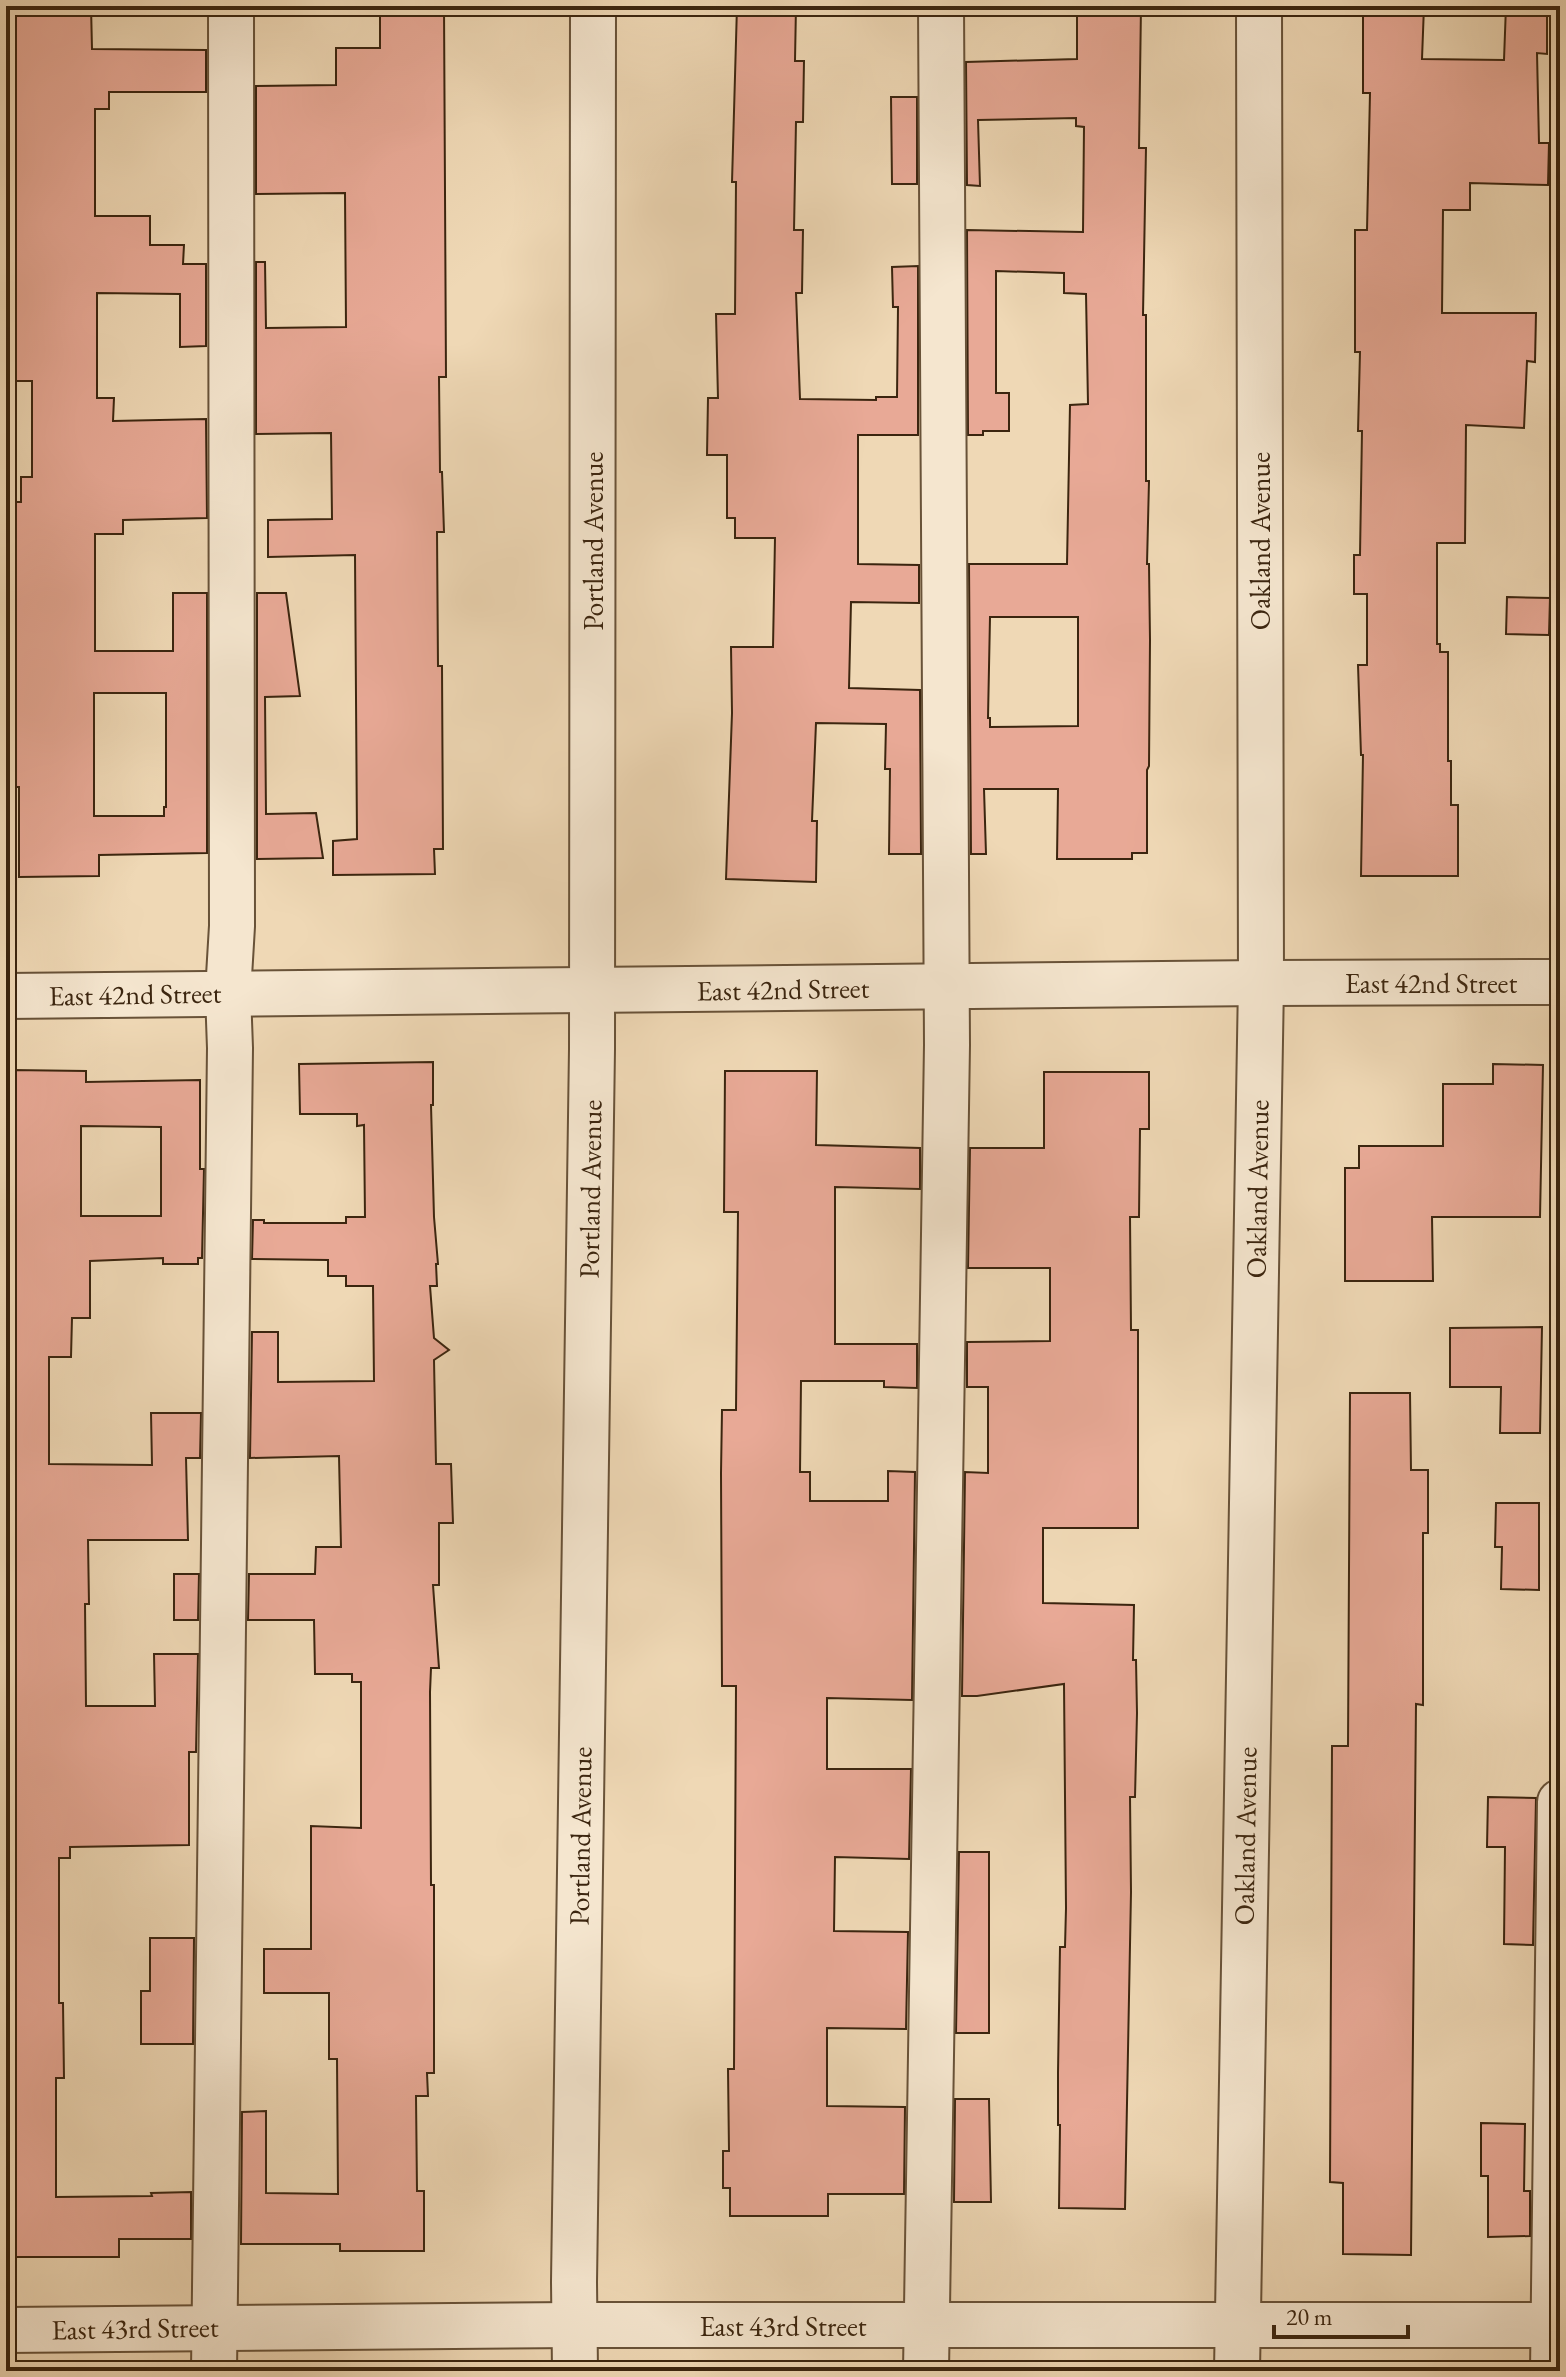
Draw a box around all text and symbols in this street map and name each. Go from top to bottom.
street label: Portland Avenue [575,451,611,630]
street label: Oakland Avenue [1242,452,1278,630]
street label: East 42nd Street [1345,965,1518,1001]
street label: East 42nd Street [696,969,870,1009]
street label: East 42nd Street [48,974,222,1014]
street label: Portland Avenue [570,1099,610,1279]
street label: Oakland Avenue [1237,1099,1277,1279]
street label: Portland Avenue [560,1746,600,1926]
street label: Oakland Avenue [1225,1746,1265,1926]
scale bar [1274,2289,1408,2339]
text: 20 m [1286,2301,1333,2332]
street label: East 43rd Street [699,2308,867,2344]
street label: East 43rd Street [51,2309,219,2347]

